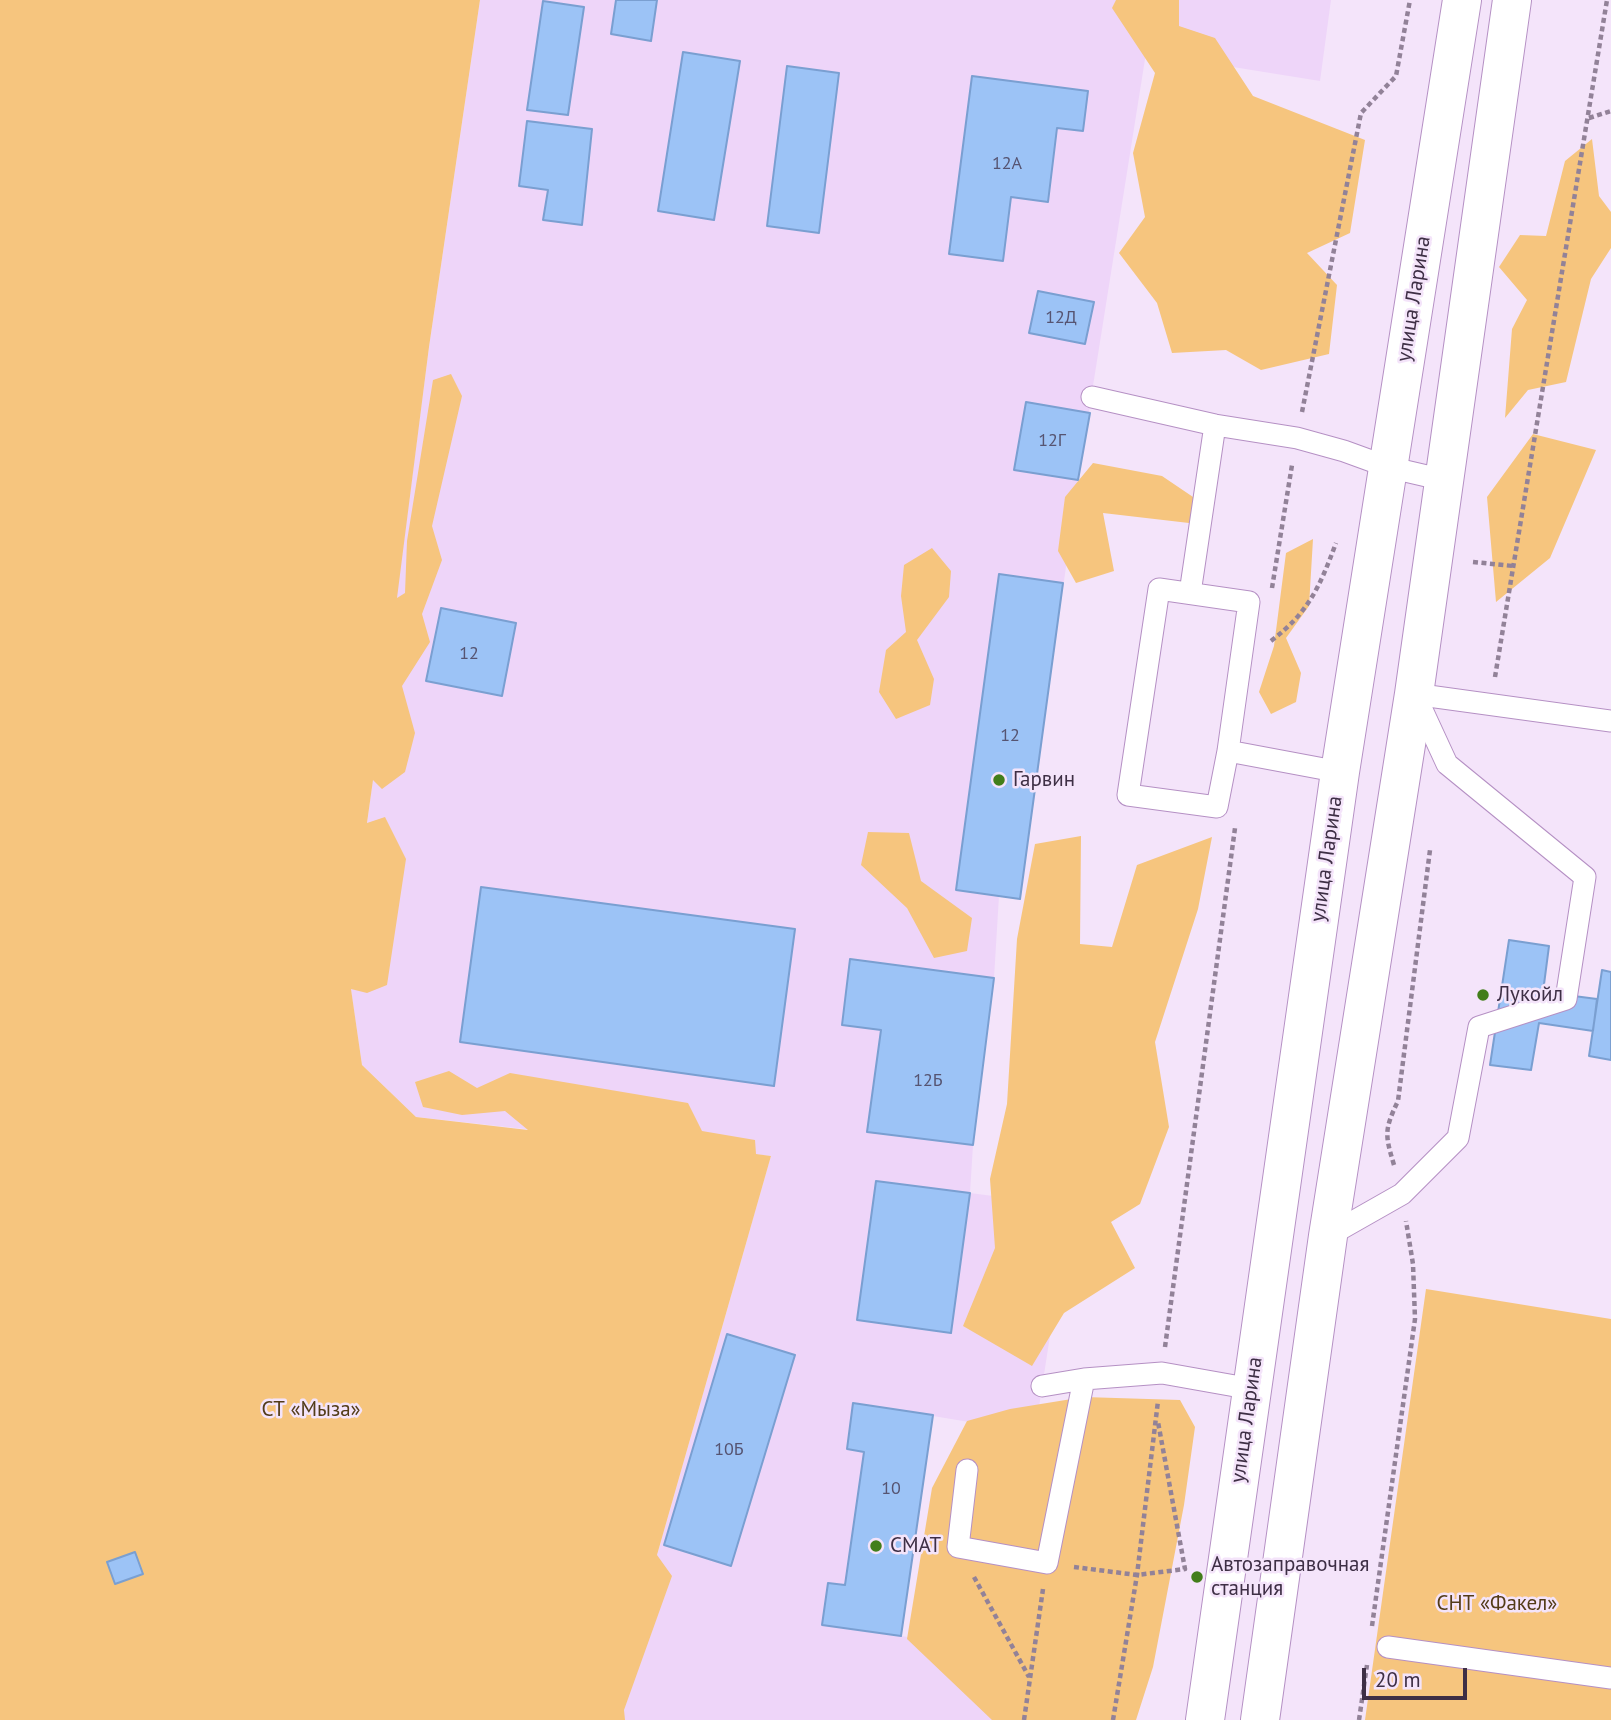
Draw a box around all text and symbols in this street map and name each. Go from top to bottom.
house number: 12А [992,153,1022,175]
street label: улица Ларина [1392,234,1436,364]
house number: 12Д [1045,307,1077,329]
house number: 12Г [1038,430,1066,452]
house number: 12 [459,643,479,665]
house number: 12 [1000,725,1020,747]
place label: Гарвин [1013,767,1075,793]
marker: Гарвин [991,772,1007,788]
street label: улица Ларина [1306,794,1348,924]
place label: Лукойл [1497,982,1563,1008]
marker: Лукойл [1475,987,1491,1003]
house number: 12Б [913,1070,943,1092]
street label: улица Ларина [1226,1355,1268,1485]
park label: СТ «Мыза» [261,1397,361,1423]
house number: 10Б [714,1439,744,1461]
house number: 10 [881,1478,901,1500]
place label: СМАТ [890,1533,941,1559]
marker: СМАТ [868,1538,884,1554]
place label: Автозаправочная станция [1211,1552,1369,1602]
marker: Автозаправочная станция [1189,1569,1205,1585]
park label: СНТ «Факел» [1437,1591,1557,1617]
scale bar [1366,1654,1471,1698]
text: 20 m [1375,1666,1421,1693]

